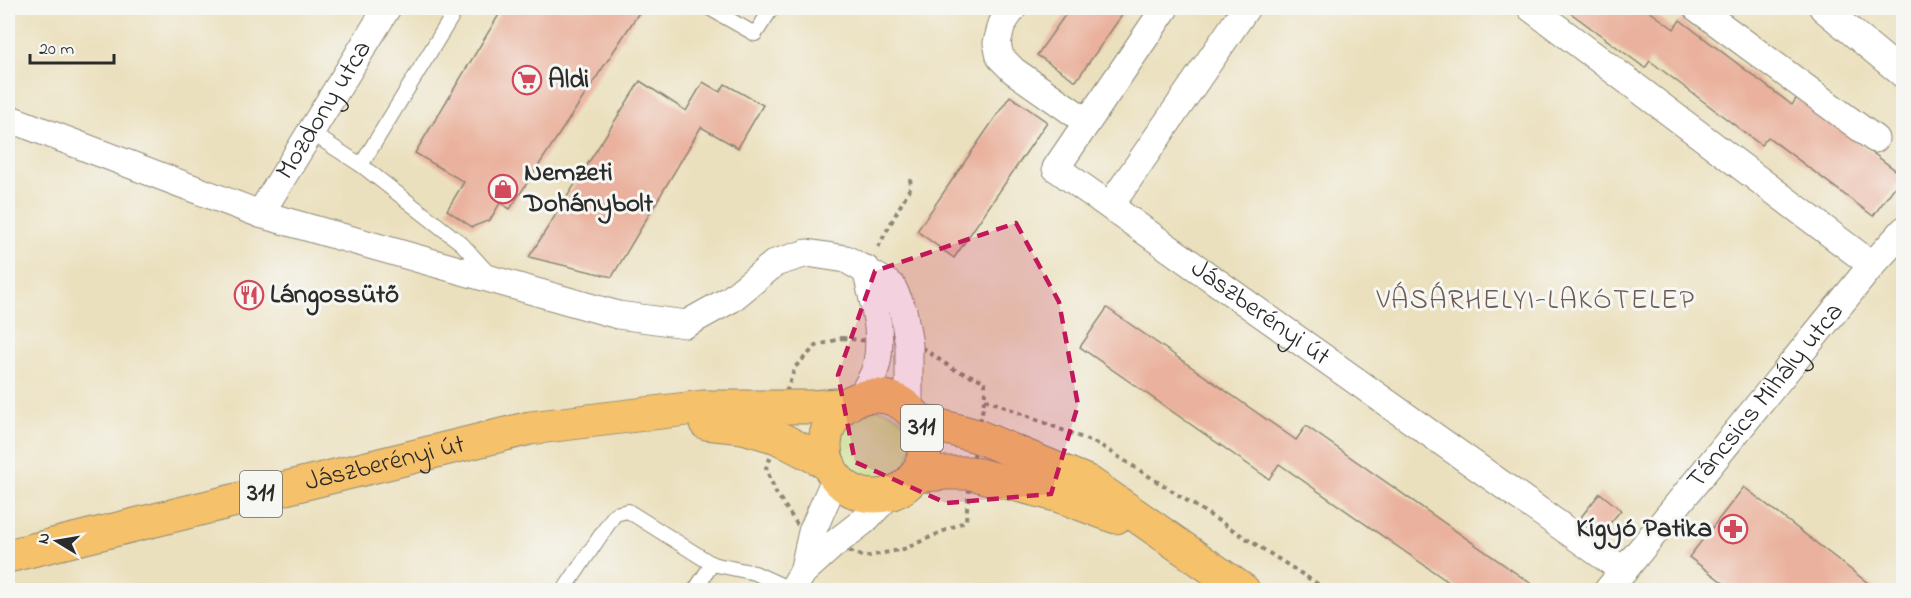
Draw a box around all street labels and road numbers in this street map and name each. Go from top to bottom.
street label: Mozdony utca [266,33,382,187]
street label: Jászberényi út [1182,250,1338,376]
street label: Táncsics Mihály utca [1678,294,1853,498]
road number: 311 [901,405,943,451]
street label: Jászberényi út [301,425,469,502]
road number: 311 [240,471,282,517]

